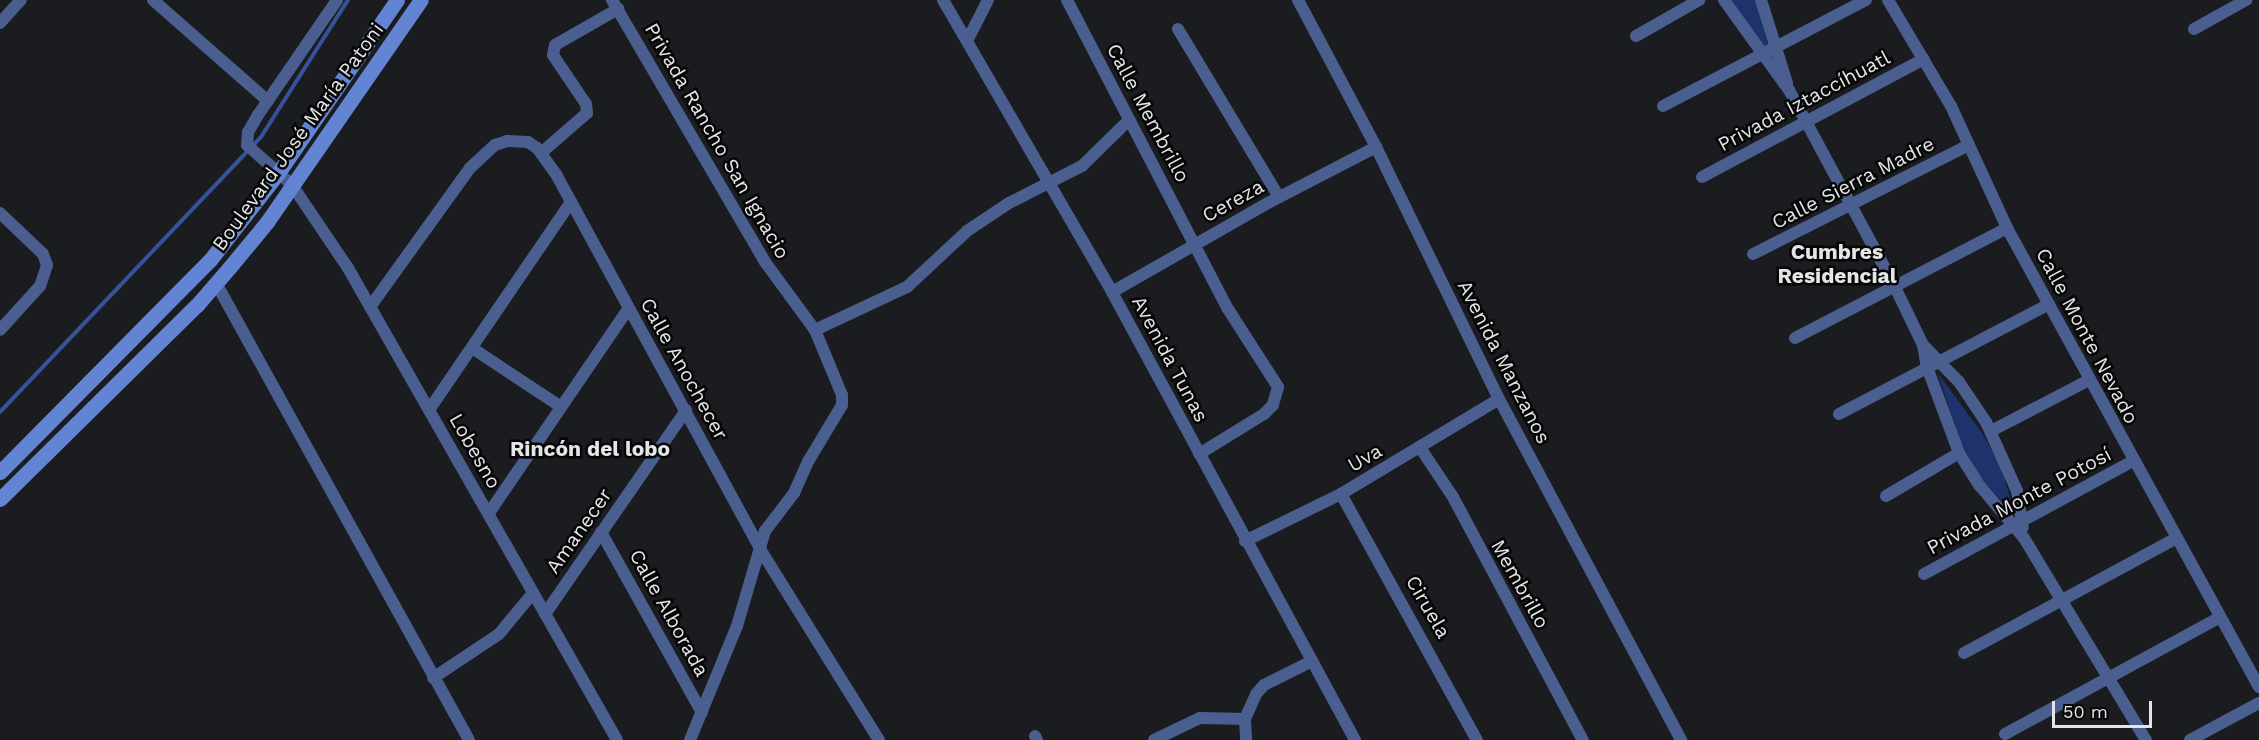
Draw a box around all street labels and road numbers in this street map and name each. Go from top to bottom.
street label: Boulevard José María Patoni [207,18,389,256]
street label: Privada Rancho San Ignacio [639,19,795,263]
street label: Calle Membrillo [1101,40,1195,186]
street label: Privada Iztaccíhuatl [1714,45,1894,157]
street label: Calle Sierra Madre [1768,132,1938,234]
street label: Cereza [1198,174,1268,228]
street label: Calle Monte Nevado [2031,244,2143,428]
street label: Avenida Manzanos [1452,276,1556,448]
street label: Avenida Tunas [1126,291,1214,427]
street label: Calle Anochecer [635,294,733,444]
street label: Lobesno [444,409,506,493]
street label: Uva [1344,439,1386,477]
street label: Privada Monte Potosí [1923,442,2115,560]
street label: Amanecer [541,484,617,578]
street label: Membrillo [1486,535,1554,633]
street label: Calle Alborada [624,545,714,681]
street label: Ciruela [1400,571,1456,643]

